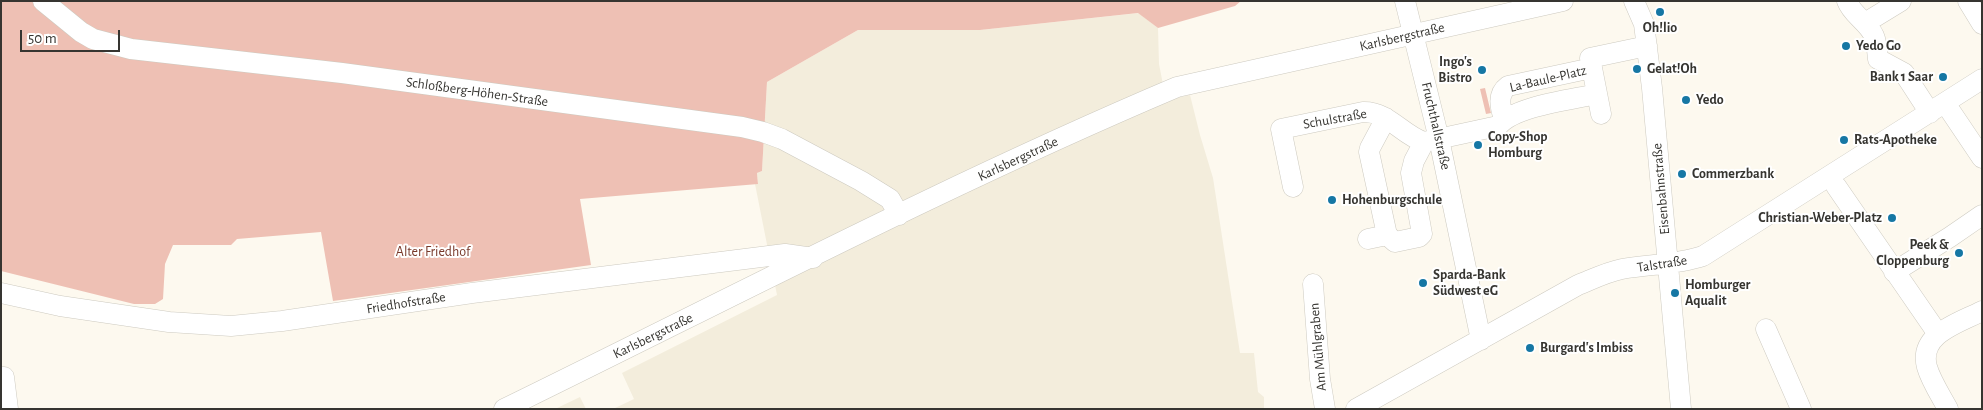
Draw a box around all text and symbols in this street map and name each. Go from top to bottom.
marker: Oh!lio [1654,6,1666,18]
street label: Karlsbergstraße [1358,19,1446,55]
scale bar [22,20,122,52]
place label: Oh!lio [1643,20,1677,36]
text: 50 m [28,31,57,46]
place label: Yedo Go [1856,38,1901,54]
marker: Yedo Go [1840,40,1852,52]
place label: Ingo's Bistro [1438,54,1472,86]
place label: Gelat!Oh [1647,61,1697,77]
street label: La-Baule-Platz [1508,62,1588,96]
marker: Gelat!Oh [1631,63,1643,75]
marker: Ingo's Bistro [1476,64,1488,76]
place label: Bank 1 Saar [1870,69,1933,85]
marker: Bank 1 Saar [1937,71,1949,83]
street label: Schloßberg-Höhen-Straße [405,74,549,110]
street label: Fruchthallstraße [1418,80,1454,172]
place label: Yedo [1696,92,1724,108]
marker: Yedo [1680,94,1692,106]
street label: Schulstraße [1302,105,1368,133]
place label: Copy-Shop Homburg [1488,129,1548,162]
place label: Rats-Apotheke [1854,132,1937,148]
street label: Karlsbergstraße [975,133,1061,185]
marker: Rats-Apotheke [1838,134,1850,146]
marker: Copy-Shop Homburg [1472,139,1484,151]
street label: Eisenbahnstraße [1649,143,1673,235]
place label: Commerzbank [1692,166,1774,182]
marker: Commerzbank [1676,168,1688,180]
place label: Hohenburgschule [1342,192,1442,208]
marker: Hohenburgschule [1326,194,1338,206]
place label: Christian-Weber-Platz [1758,210,1882,226]
marker: Christian-Weber-Platz [1886,212,1898,224]
place label: Peek & Cloppenburg [1876,237,1949,270]
park label: Alter Friedhof [396,244,470,260]
marker: Peek & Cloppenburg [1953,247,1965,259]
street label: Talstraße [1636,252,1688,276]
place label: Sparda-Bank Südwest eG [1433,267,1506,300]
marker: Sparda-Bank Südwest eG [1417,277,1429,289]
place label: Homburger Aqualit [1685,277,1750,310]
marker: Homburger Aqualit [1669,287,1681,299]
street label: Friedhofstraße [365,288,447,318]
street label: Am Mühlgraben [1306,302,1330,392]
street label: Karlsbergstraße [610,309,696,363]
place label: Burgard's Imbiss [1540,340,1633,356]
marker: Burgard's Imbiss [1524,342,1536,354]

